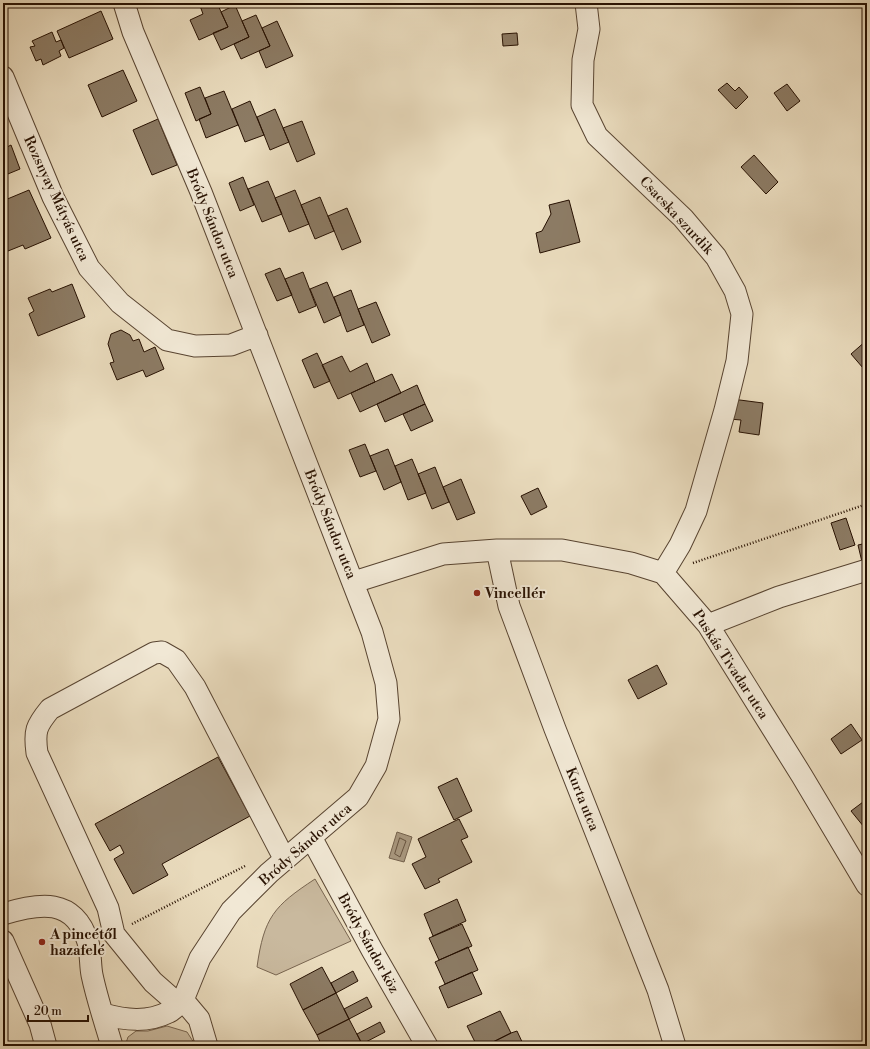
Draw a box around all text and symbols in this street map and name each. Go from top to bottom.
street label: Rozsnyay Mátyás utca [19,133,93,265]
street label: Bródy Sándor utca [182,165,243,282]
street label: Csacska szurdik [635,173,718,259]
street label: Bródy Sándor utca [300,466,361,583]
place label: Vincellér [484,585,546,603]
marker: Vincellér [472,588,482,598]
street label: Puskás Tivadar utca [688,606,773,723]
street label: Kurta utca [561,765,603,835]
street label: Bródy Sándor utca [255,799,356,890]
street label: Bródy Sándor köz [333,890,403,997]
place label: A pincétől hazafelé [49,926,117,960]
marker: A pincétől hazafelé [37,937,47,947]
scale bar [28,997,88,1023]
text: 20 m [34,1004,62,1019]

